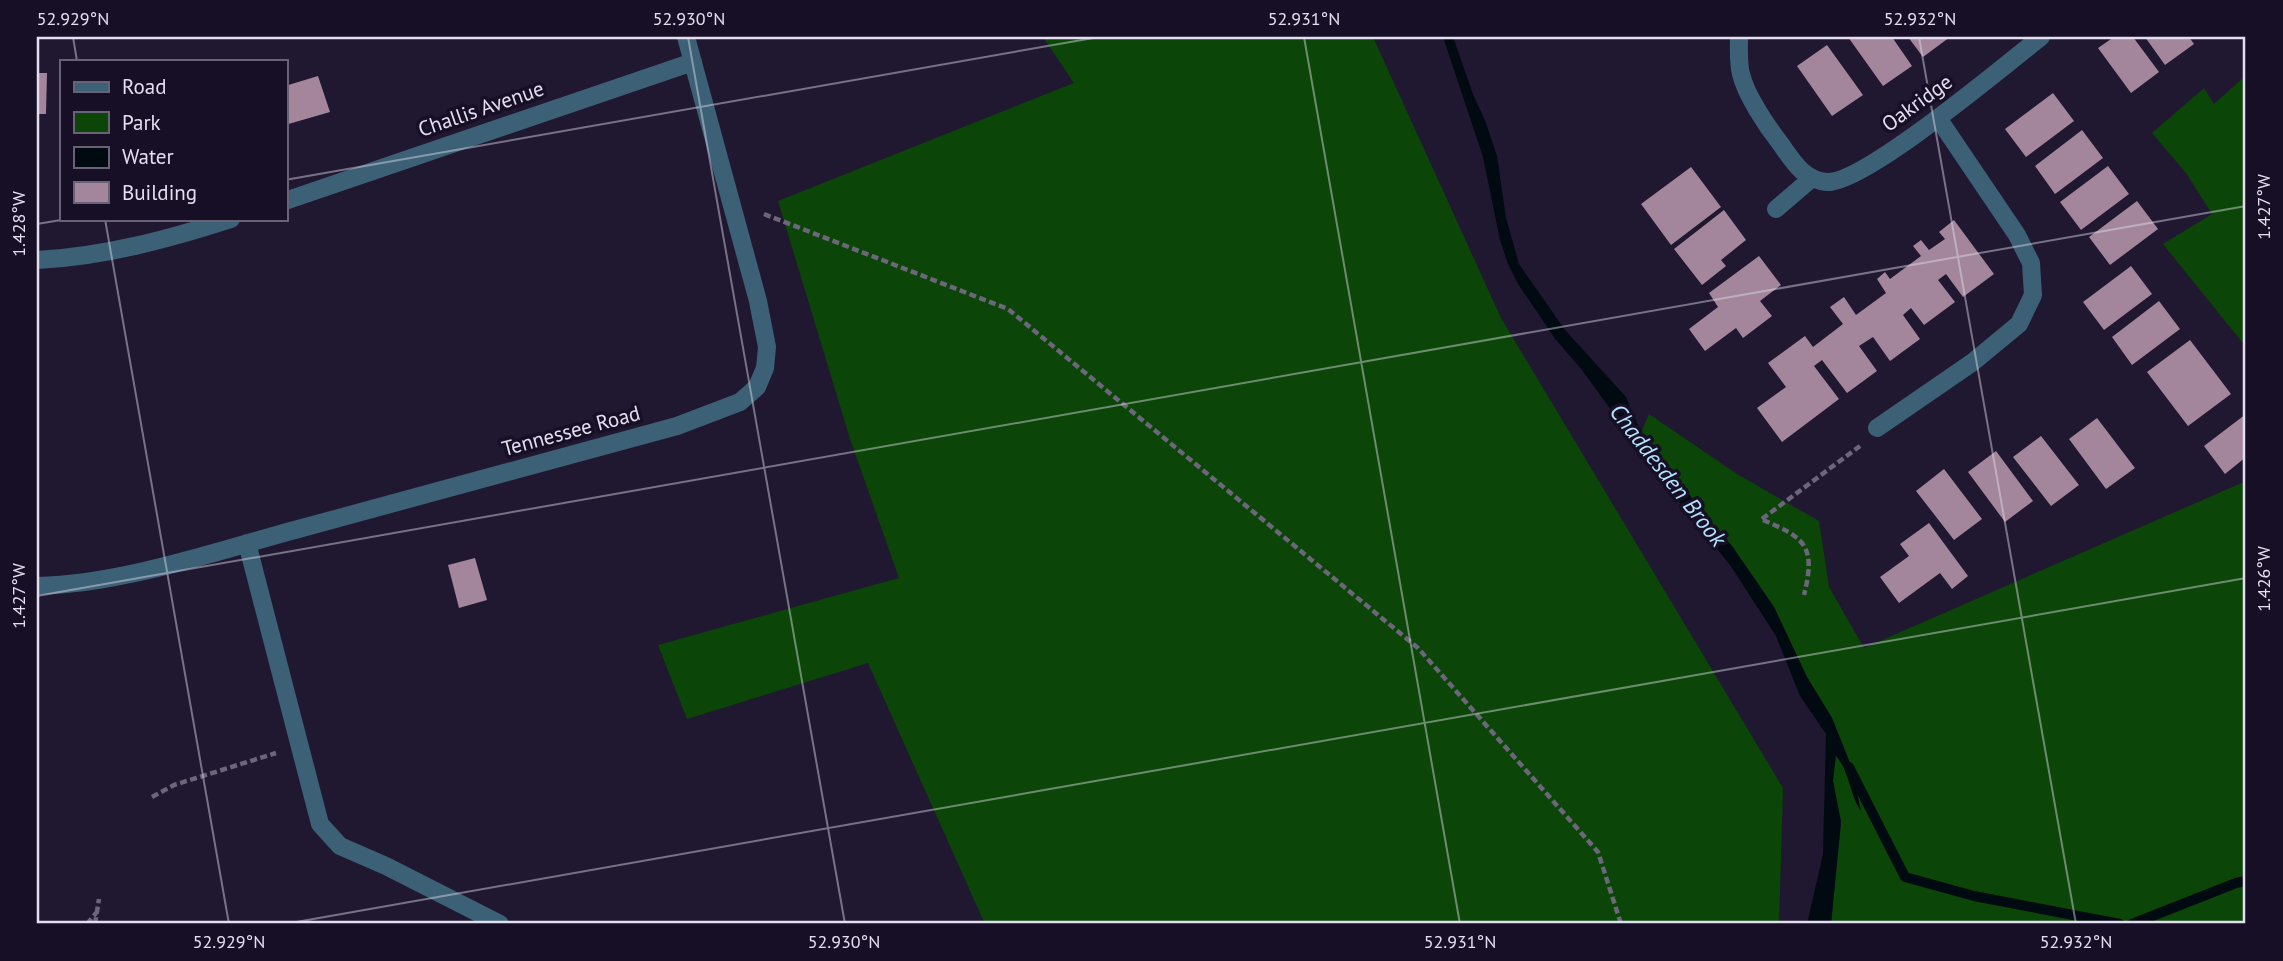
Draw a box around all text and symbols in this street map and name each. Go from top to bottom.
text: 52.929°N [37,7,109,30]
text: 52.930°N [653,7,725,30]
text: 52.931°N [1268,7,1340,30]
text: 52.932°N [1884,7,1956,30]
legend [60,60,287,220]
street label: Oakridge [1876,68,1957,137]
text: Road [122,73,166,100]
street label: Challis Avenue [414,74,547,143]
text: Park [122,109,161,136]
text: Water [122,143,174,170]
text: 1.427°W [2252,174,2275,240]
text: Building [122,179,197,206]
text: 1.428°W [7,191,30,257]
water label: Chaddesden Brook [1604,398,1734,553]
street label: Tennessee Road [499,399,643,462]
text: 1.426°W [2252,546,2275,612]
text: 1.427°W [7,563,30,629]
text: 52.929°N [193,930,265,953]
text: 52.930°N [808,930,880,953]
text: 52.931°N [1424,930,1496,953]
text: 52.932°N [2040,930,2112,953]

